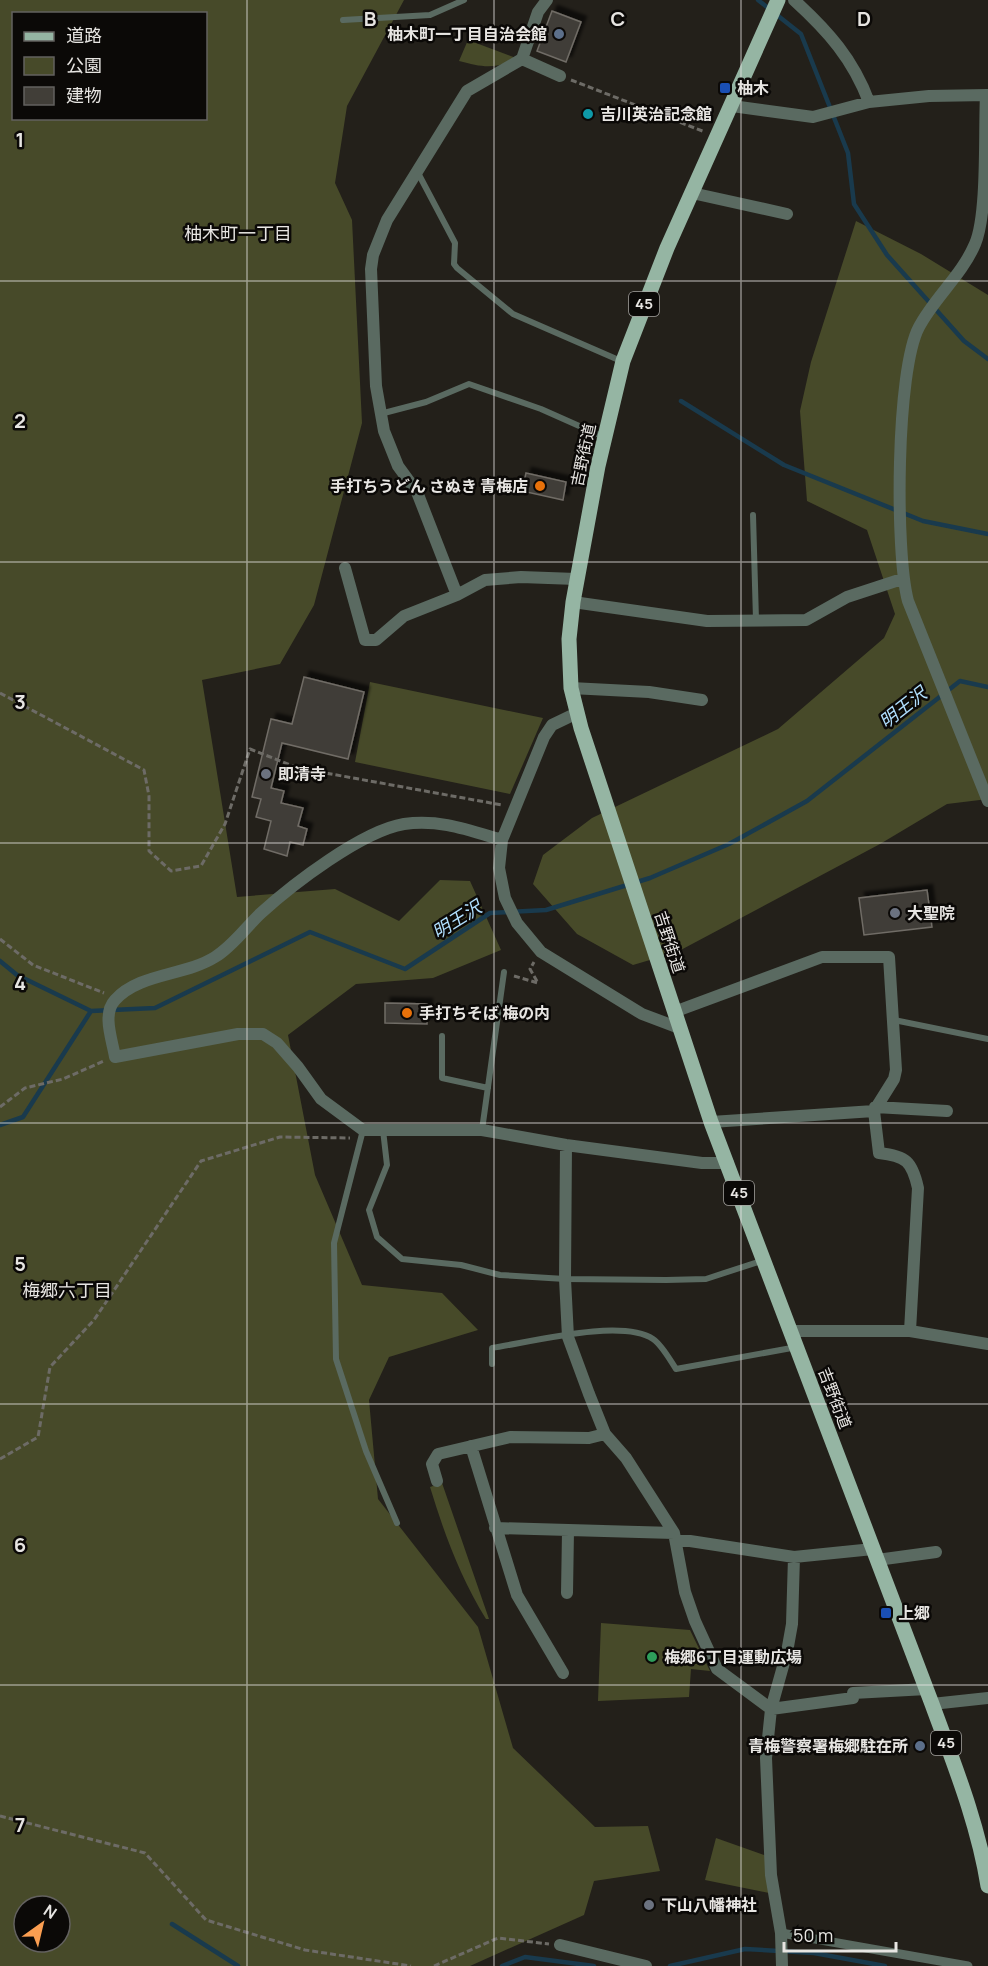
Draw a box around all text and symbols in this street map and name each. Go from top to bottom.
text: B [364,5,377,32]
text: C [611,5,625,32]
text: D [857,5,871,32]
legend [12,12,207,120]
text: 道路 [66,23,102,47]
place label: 柚木町一丁目自治会館 [387,23,547,45]
marker: 柚木町一丁目自治会館 [552,27,566,41]
text: 公園 [66,53,102,77]
place label: 柚木 [737,77,769,99]
marker: 柚木 [718,81,732,95]
text: 建物 [66,83,102,107]
place label: 吉川英治記念館 [600,103,712,125]
marker: 吉川英治記念館 [581,107,595,121]
text: 1 [16,126,24,153]
district label: 柚木町一丁目 [184,221,292,245]
road number: 45 [629,292,659,316]
text: 2 [14,407,26,434]
street label: 吉野街道 [566,421,600,489]
place label: 手打ちうどん さぬき 青梅店 [330,475,528,497]
marker: 手打ちうどん さぬき 青梅店 [533,479,547,493]
water label: 明王沢 [874,680,933,733]
text: 3 [14,688,26,715]
place label: 即清寺 [278,763,326,785]
marker: 即清寺 [259,767,273,781]
water label: 明王沢 [427,894,487,944]
place label: 大聖院 [907,902,955,924]
marker: 大聖院 [888,906,902,920]
street label: 吉野街道 [650,908,690,976]
text: 4 [14,969,26,996]
place label: 手打ちそば 梅の内 [419,1002,550,1024]
marker: 手打ちそば 梅の内 [400,1006,414,1020]
road number: 45 [724,1181,754,1205]
text: 5 [14,1250,26,1277]
district label: 梅郷六丁目 [22,1278,112,1302]
street label: 吉野街道 [813,1364,857,1432]
text: 6 [14,1531,26,1558]
place label: 上郷 [898,1602,930,1624]
marker: 上郷 [879,1606,893,1620]
place label: 梅郷6丁目運動広場 [664,1646,802,1668]
marker: 梅郷6丁目運動広場 [645,1650,659,1664]
road number: 45 [931,1731,961,1755]
place label: 青梅警察署梅郷駐在所 [748,1735,908,1757]
marker: 青梅警察署梅郷駐在所 [913,1739,927,1753]
text: 7 [15,1811,25,1838]
north arrow [12,1894,72,1954]
place label: 下山八幡神社 [661,1894,757,1916]
marker: 下山八幡神社 [642,1898,656,1912]
text: N [39,1899,61,1924]
scale bar [784,1915,896,1953]
text: 50 m [793,1923,833,1947]

